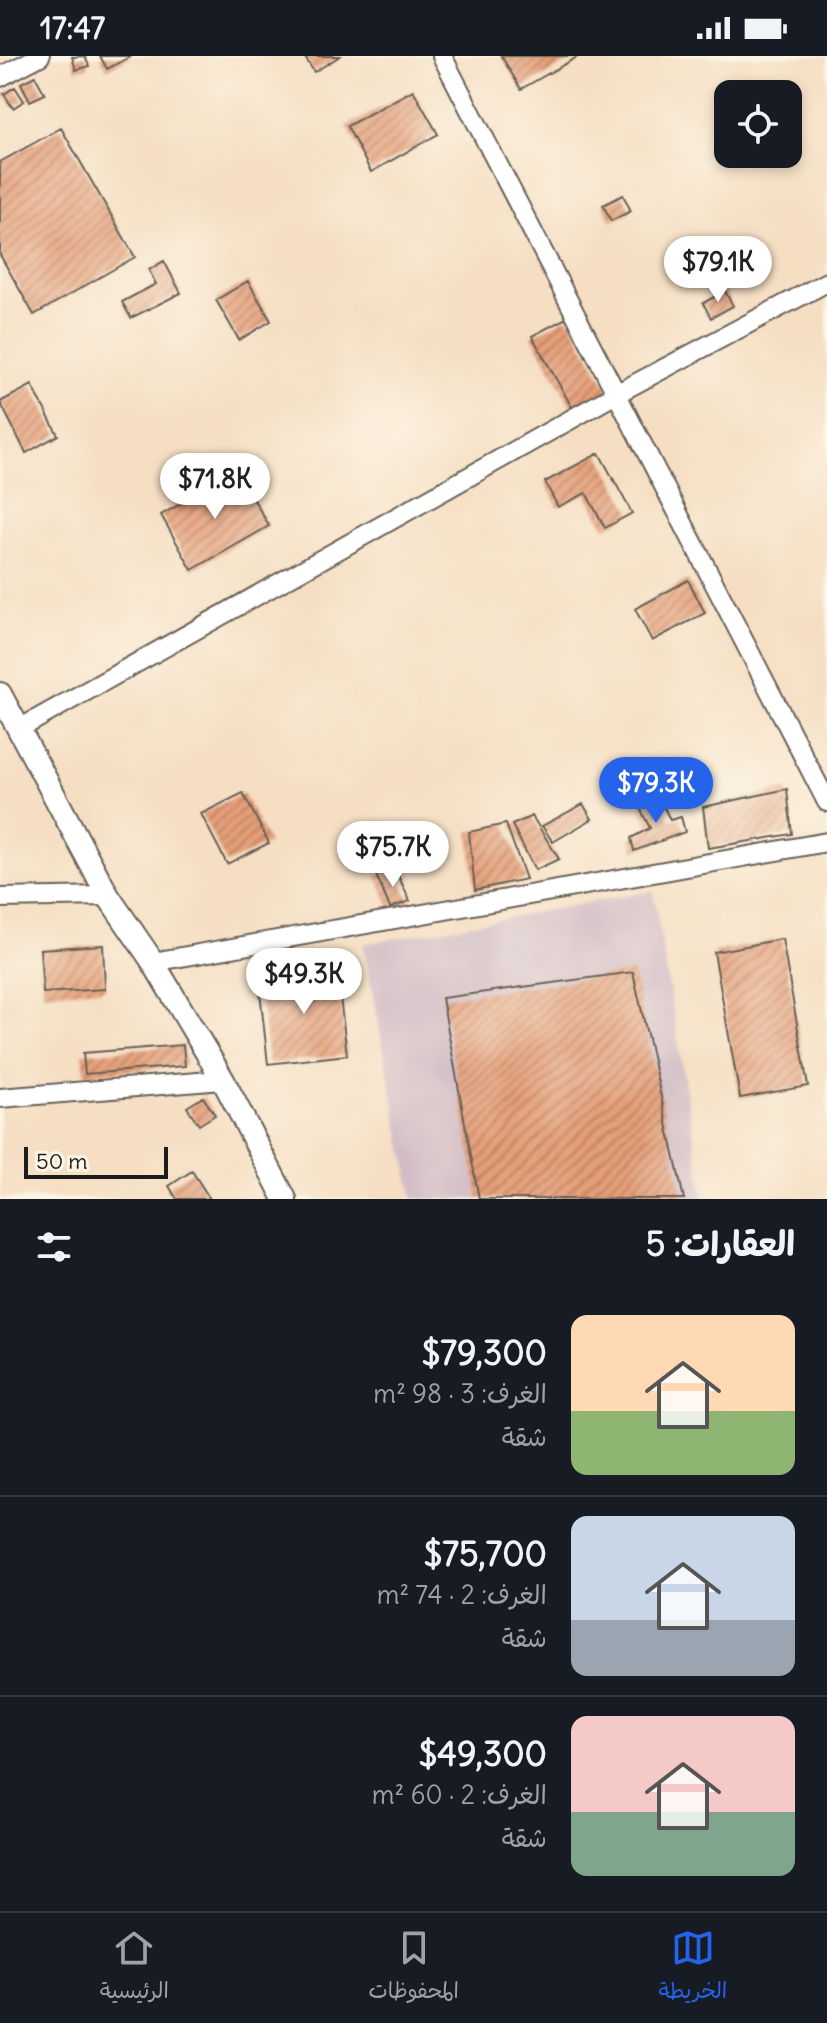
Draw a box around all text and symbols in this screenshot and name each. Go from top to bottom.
text: 17:47 [40,9,105,47]
map controls [714,80,802,168]
button: locate [714,80,802,168]
pin: $79.1K [653,236,783,304]
text: $79.1K [682,245,754,278]
pin: $71.8K [150,453,280,521]
text: $71.8K [178,462,252,495]
pin: $79.3K [591,757,721,825]
text: $79.3K [617,766,695,799]
pin: $75.7K [328,821,458,889]
text: $75.7K [355,830,431,863]
pin: $49.3K [239,948,369,1016]
text: $49.3K [264,957,344,990]
scale bar [24,1143,168,1179]
text: 50 m [36,1147,88,1175]
text: العقارات: 5 [646,1222,795,1265]
icon: filters [32,1225,76,1269]
text: $79,300 [421,1331,547,1374]
icon: home [635,1347,731,1443]
text: الغرف: 3 · 98 m² [373,1377,547,1410]
text: شقة [502,1420,547,1453]
text: $75,700 [423,1532,547,1575]
icon: home [635,1548,731,1644]
text: الغرف: 2 · 74 m² [377,1578,547,1611]
text: شقة [502,1621,547,1654]
text: $49,300 [418,1732,547,1775]
icon: home [635,1748,731,1844]
text: الغرف: 2 · 60 m² [372,1778,547,1811]
text: شقة [502,1821,547,1854]
tab: الرئيسية [100,1926,169,2010]
tab: المحفوظات [368,1926,459,2010]
tab: الخريطة [659,1926,727,2010]

